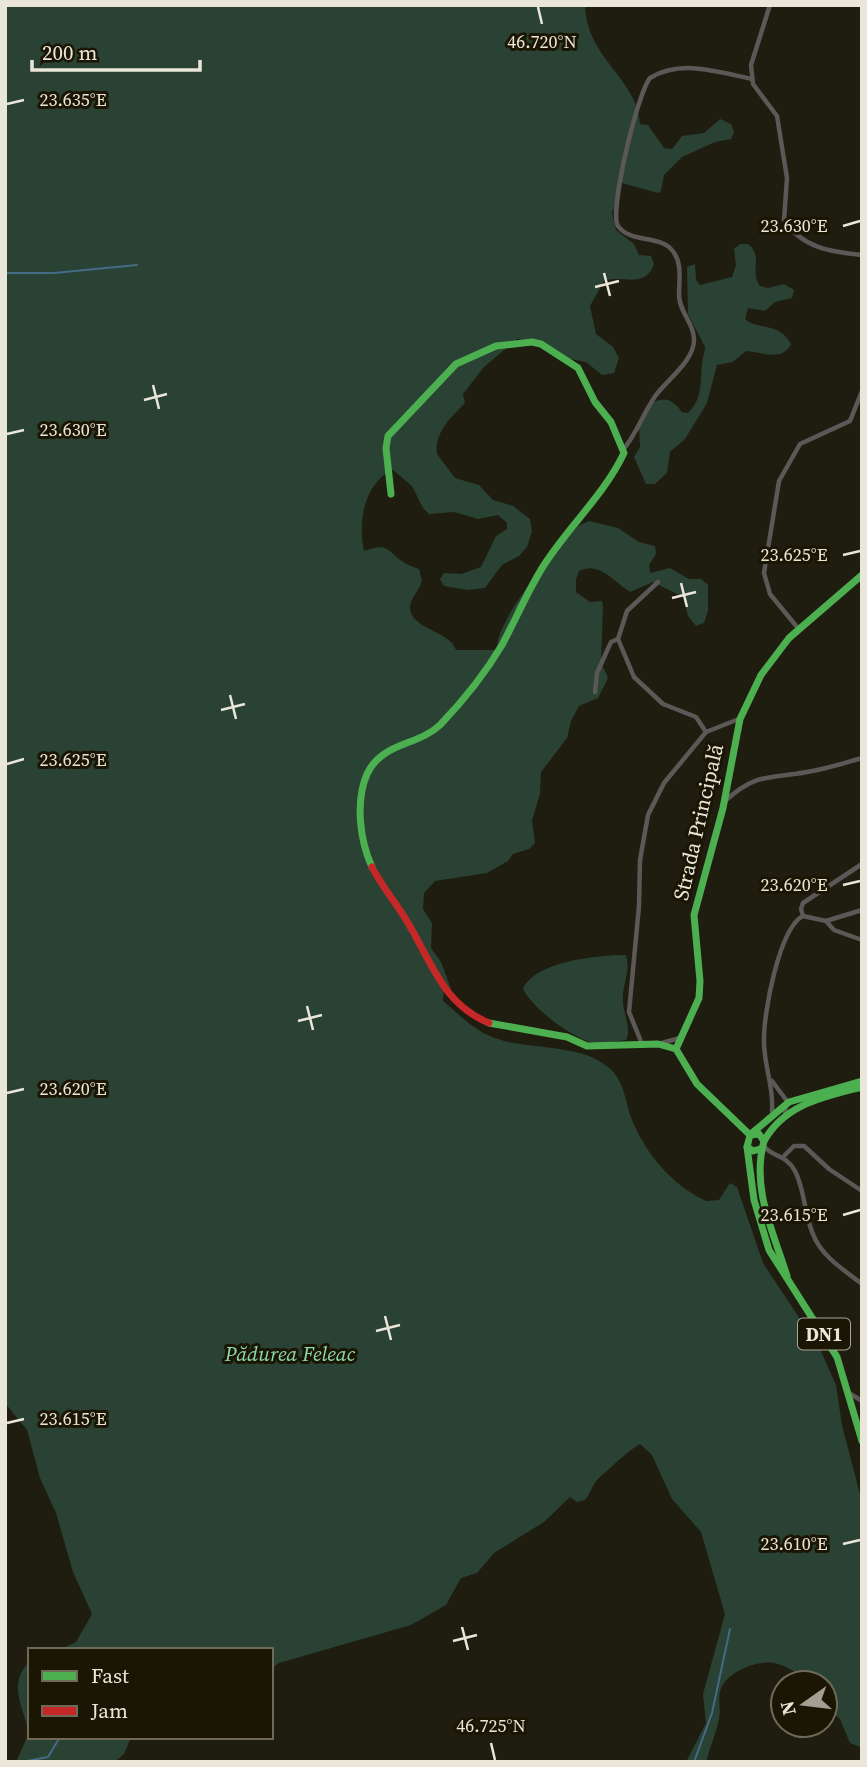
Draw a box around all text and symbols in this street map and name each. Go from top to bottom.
scale bar [32,28,200,72]
text: 46.720°N [507,29,577,54]
text: 200 m [42,38,97,67]
text: 23.635°E [39,87,107,112]
text: 23.630°E [760,213,828,238]
text: 23.630°E [39,417,107,442]
text: 23.625°E [760,542,828,567]
street label: Strada Principală [666,741,730,903]
text: 23.625°E [39,747,107,772]
text: 23.620°E [760,872,828,897]
text: 23.620°E [39,1076,107,1101]
text: 23.615°E [760,1202,828,1227]
road number: DN1 [798,1318,850,1350]
park label: Pădurea Feleac [224,1339,356,1368]
text: 23.615°E [39,1406,107,1431]
text: 23.610°E [760,1531,828,1556]
legend [28,1648,273,1739]
text: Fast [91,1661,129,1690]
north arrow [769,1669,839,1739]
text: Jam [90,1696,128,1725]
text: N [773,1698,802,1718]
text: 46.725°N [456,1713,526,1738]

